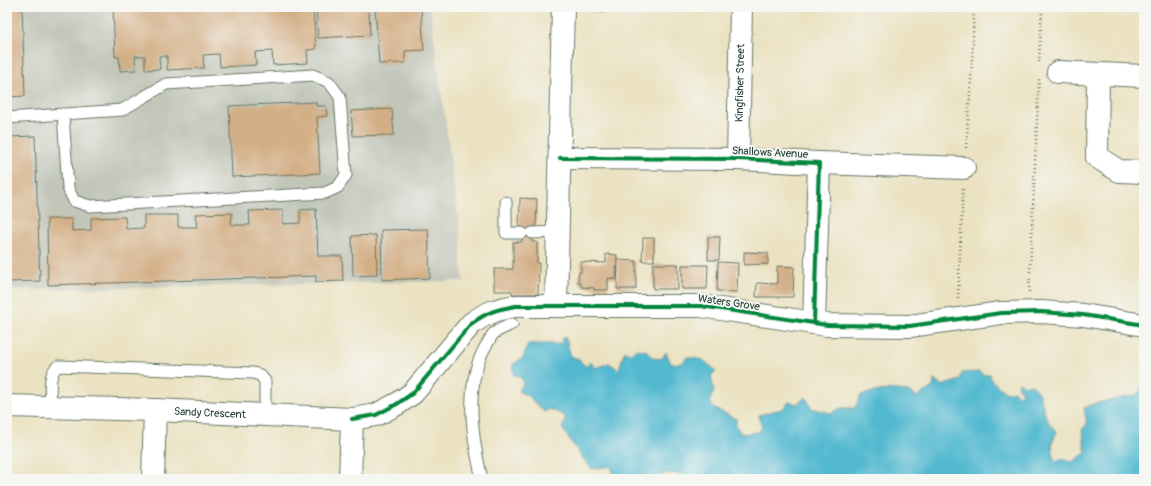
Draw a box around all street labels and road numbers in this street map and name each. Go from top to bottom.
street label: Kingfisher Street [733,43,747,122]
street label: Shallows Avenue [732,144,809,161]
street label: Waters Grove [697,292,761,313]
street label: Sandy Crescent [174,405,247,421]

